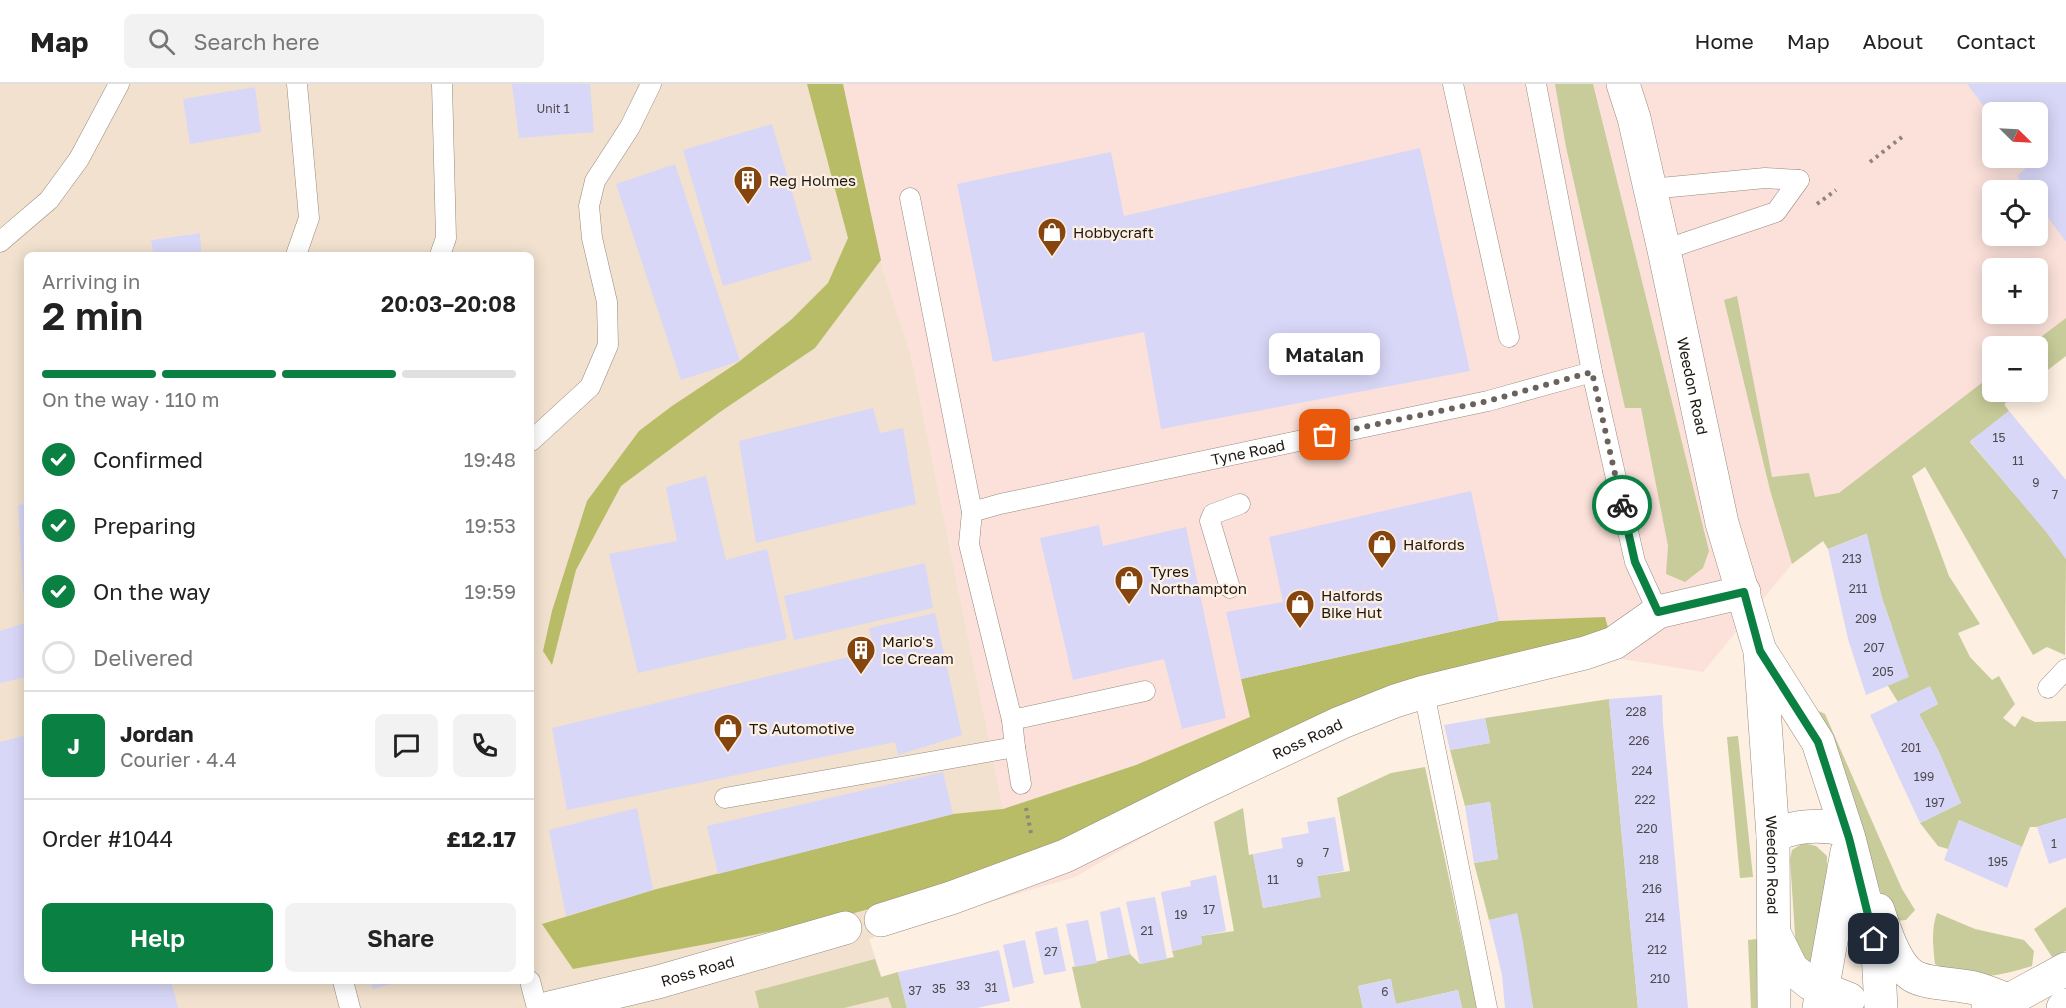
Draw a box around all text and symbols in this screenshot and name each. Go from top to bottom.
search box [124,14,544,68]
text: Map [30,25,88,58]
icon: search [145,25,178,58]
text: Search here [193,28,319,55]
text: Home [1694,28,1754,54]
text: Map [1787,28,1830,54]
text: About [1863,28,1923,54]
text: Contact [1956,28,2036,54]
house number: Unit 1 [537,101,570,116]
north arrow [1982,102,2048,168]
map controls [1982,102,2048,402]
building icon: Reg Holmes [732,164,764,206]
place label: Reg Holmes [769,171,856,189]
button: locate [1982,180,2048,246]
shop icon: Hobbycraft [1036,216,1068,258]
place label: Hobbycraft [1073,223,1154,241]
button: + [1982,258,2048,324]
text: Arriving in [42,269,140,293]
text: 20:03–20:08 [381,290,516,317]
text: 2 min [42,292,143,339]
callout: Matalan [1270,333,1380,375]
street label: Weedon Road [1674,335,1712,436]
button: − [1982,336,2048,402]
text: Matalan [1285,342,1364,366]
text: On the way · 110 m [42,387,219,411]
pin [1299,409,1350,460]
icon: bag [1308,418,1341,451]
house number: 15 [1993,430,2005,445]
street label: Tyne Road [1209,435,1287,468]
icon: check [42,443,75,476]
text: Confirmed [93,446,203,473]
text: 19:48 [464,447,516,471]
house number: 11 [2012,453,2024,468]
courier [1592,475,1652,535]
house number: 9 [2032,475,2040,490]
house number: 7 [2052,487,2058,502]
icon: bike [1606,489,1639,522]
icon: check [42,509,75,542]
text: Preparing [93,512,196,539]
text: 19:53 [465,513,516,537]
shop icon: Halfords [1366,528,1398,570]
place label: Halfords [1403,535,1465,553]
house number: 213 [1842,551,1862,566]
place label: Tyres Northampton [1150,562,1247,597]
shop icon: Tyres Northampton [1113,564,1145,606]
icon: check [42,575,75,608]
text: On the way [93,578,211,605]
text: 19:59 [465,579,516,603]
house number: 211 [1849,581,1867,596]
place label: Halfords Bike Hut [1321,586,1383,621]
shop icon: Halfords Bike Hut [1284,588,1316,630]
house number: 209 [1855,611,1877,626]
place label: Mario's Ice Cream [882,632,954,667]
building icon: Mario's Ice Cream [845,634,877,676]
house number: 207 [1864,640,1884,655]
text: Delivered [93,644,193,671]
house number: 205 [1872,664,1894,679]
house number: 228 [1625,704,1647,719]
shop icon: TS Automotive [712,712,744,754]
button: chat [375,714,438,777]
button: phone [453,714,516,777]
street label: Ross Road [1269,714,1345,763]
place label: TS Automotive [749,719,855,737]
text: Jordan [120,720,194,747]
text: J [67,732,80,759]
house number: 226 [1628,733,1650,748]
house number: 201 [1901,740,1921,755]
text: Courier · 4.4 [120,747,237,771]
house number: 224 [1631,763,1653,778]
house number: 199 [1914,769,1934,784]
house number: 222 [1635,792,1655,807]
house number: 197 [1925,795,1945,810]
street label: Weedon Road [1763,815,1782,915]
house number: 220 [1636,821,1658,836]
text: Order #1044 [42,825,173,852]
text: £12.17 [446,825,516,852]
house number: 1 [2051,836,2057,851]
house number: 7 [1323,845,1329,860]
house number: 218 [1639,852,1659,867]
house number: 195 [1988,854,2008,869]
house number: 9 [1296,855,1304,870]
house number: 11 [1267,872,1279,887]
house number: 216 [1642,881,1662,896]
house number: 17 [1203,902,1215,917]
button: Help [42,903,273,972]
button: Share [285,903,516,972]
house number: 19 [1174,907,1188,922]
house number: 214 [1645,910,1665,925]
pin [1848,913,1899,964]
icon: home [1857,922,1890,955]
house number: 21 [1141,923,1154,938]
house number: 212 [1647,942,1667,957]
house number: 27 [1044,944,1058,959]
street label: Ross Road [659,952,736,990]
house number: 210 [1650,971,1670,986]
house number: 33 [956,978,970,993]
house number: 31 [985,980,998,995]
house number: 35 [932,981,946,996]
house number: 37 [908,983,922,998]
house number: 6 [1381,984,1389,999]

